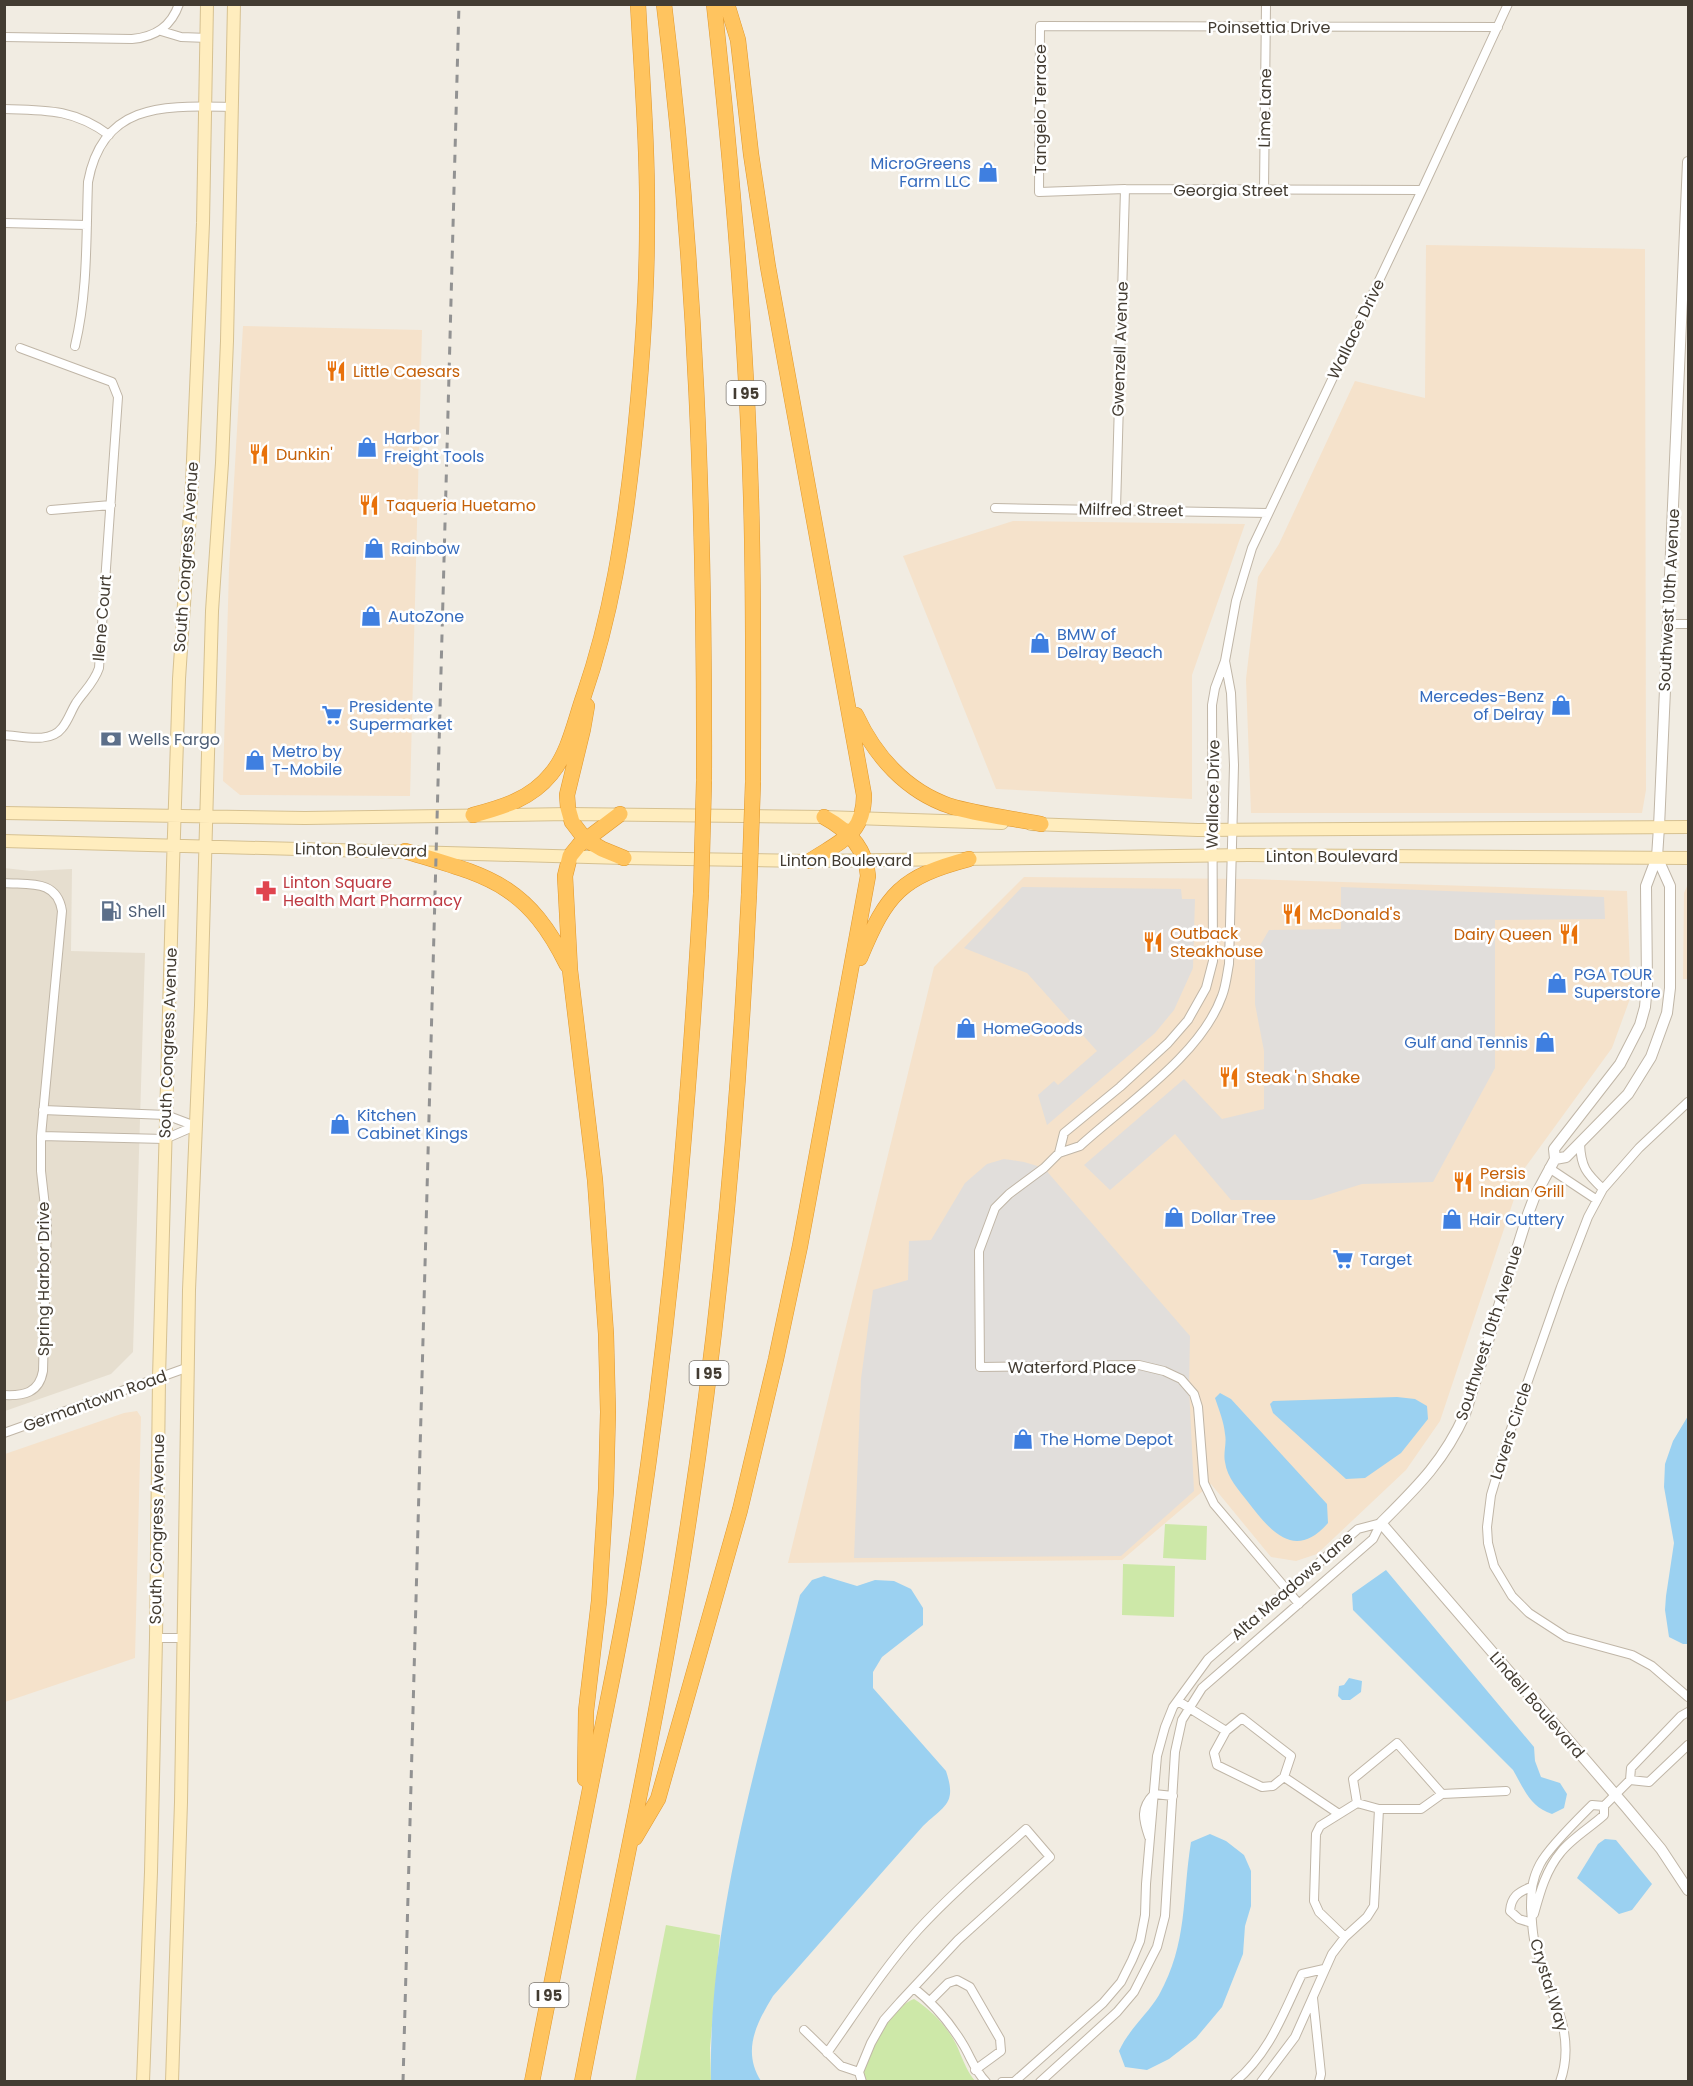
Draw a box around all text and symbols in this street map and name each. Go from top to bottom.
street label: Poinsettia Drive [1208,16,1330,39]
street label: Tangelo Terrace [1029,44,1052,174]
street label: Lime Lane [1253,68,1277,148]
place label: MicroGreens Farm LLC [871,152,971,193]
shop icon: MicroGreens Farm LLC [976,160,1000,184]
street label: Georgia Street [1173,179,1289,202]
street label: Wallace Drive [1322,275,1390,383]
street label: Gwenzell Avenue [1106,281,1134,417]
restaurant icon: Little Caesars [324,359,348,383]
place label: Little Caesars [353,360,460,383]
road number: I 95 [726,381,766,405]
place label: Harbor Freight Tools [384,427,484,468]
shop icon: Harbor Freight Tools [355,435,379,459]
restaurant icon: Dunkin' [247,442,271,466]
place label: Dunkin' [276,443,333,466]
street label: South Congress Avenue [168,461,204,653]
restaurant icon: Taqueria Huetamo [357,493,381,517]
place label: Taqueria Huetamo [386,494,536,517]
street label: Milfred Street [1078,498,1184,522]
street label: Southwest 10th Avenue [1653,508,1685,692]
shop icon: Rainbow [362,536,386,560]
place label: Rainbow [391,537,460,560]
street label: Ilene Court [87,574,117,662]
shop icon: AutoZone [359,604,383,628]
place label: AutoZone [388,605,464,628]
place label: BMW of Delray Beach [1057,623,1163,664]
shop icon: BMW of Delray Beach [1028,631,1052,655]
place label: Mercedes-Benz of Delray [1420,685,1544,726]
shop icon: Mercedes-Benz of Delray [1549,693,1573,717]
place label: Presidente Supermarket [349,695,453,736]
supermarket icon: Presidente Supermarket [320,703,344,727]
bank icon: Wells Fargo [99,727,123,751]
place label: Wells Fargo [128,728,220,751]
street label: Wallace Drive [1201,739,1225,849]
place label: Metro by T-Mobile [272,740,342,781]
shop icon: Metro by T-Mobile [243,748,267,772]
street label: Linton Boulevard [295,837,427,863]
street label: Linton Boulevard [1266,845,1398,868]
street label: Linton Boulevard [780,849,912,872]
place label: Linton Square Health Mart Pharmacy [283,871,462,912]
pharmacy icon: Linton Square Health Mart Pharmacy [254,879,278,903]
fuel station icon: Shell [99,899,123,923]
place label: Shell [128,900,165,923]
restaurant icon: McDonald's [1280,902,1304,926]
place label: McDonald's [1309,903,1401,926]
place label: Outback Steakhouse [1170,922,1263,963]
restaurant icon: Dairy Queen [1557,922,1581,946]
place label: Dairy Queen [1454,923,1552,946]
restaurant icon: Outback Steakhouse [1141,930,1165,954]
street label: South Congress Avenue [153,947,183,1139]
place label: PGA TOUR Superstore [1574,963,1661,1004]
shop icon: PGA TOUR Superstore [1545,971,1569,995]
shop icon: HomeGoods [954,1016,978,1040]
place label: HomeGoods [983,1017,1083,1040]
shop icon: Gulf and Tennis [1533,1030,1557,1054]
place label: Gulf and Tennis [1404,1031,1528,1054]
restaurant icon: Steak 'n Shake [1217,1065,1241,1089]
place label: Steak 'n Shake [1246,1066,1360,1089]
place label: Kitchen Cabinet Kings [357,1104,468,1145]
shop icon: Kitchen Cabinet Kings [328,1112,352,1136]
place label: Persis Indian Grill [1480,1162,1564,1203]
restaurant icon: Persis Indian Grill [1451,1170,1475,1194]
street label: Spring Harbor Drive [32,1202,55,1356]
shop icon: Dollar Tree [1162,1205,1186,1229]
place label: Dollar Tree [1191,1206,1276,1229]
shop icon: Hair Cuttery [1440,1207,1464,1231]
place label: Hair Cuttery [1469,1208,1564,1231]
street label: Southwest 10th Avenue [1450,1242,1528,1424]
supermarket icon: Target [1331,1247,1355,1271]
place label: Target [1360,1248,1412,1271]
street label: Waterford Place [1008,1356,1136,1379]
road number: I 95 [690,1361,728,1385]
street label: Germantown Road [20,1364,170,1438]
street label: Lavers Circle [1484,1379,1538,1483]
shop icon: The Home Depot [1011,1427,1035,1451]
place label: The Home Depot [1040,1428,1173,1451]
street label: South Congress Avenue [144,1433,170,1625]
street label: Alta Meadows Lane [1226,1526,1358,1645]
street label: Lindell Boulevard [1484,1647,1590,1763]
street label: Crystal Way [1524,1936,1574,2034]
road number: I 95 [530,1983,568,2007]

